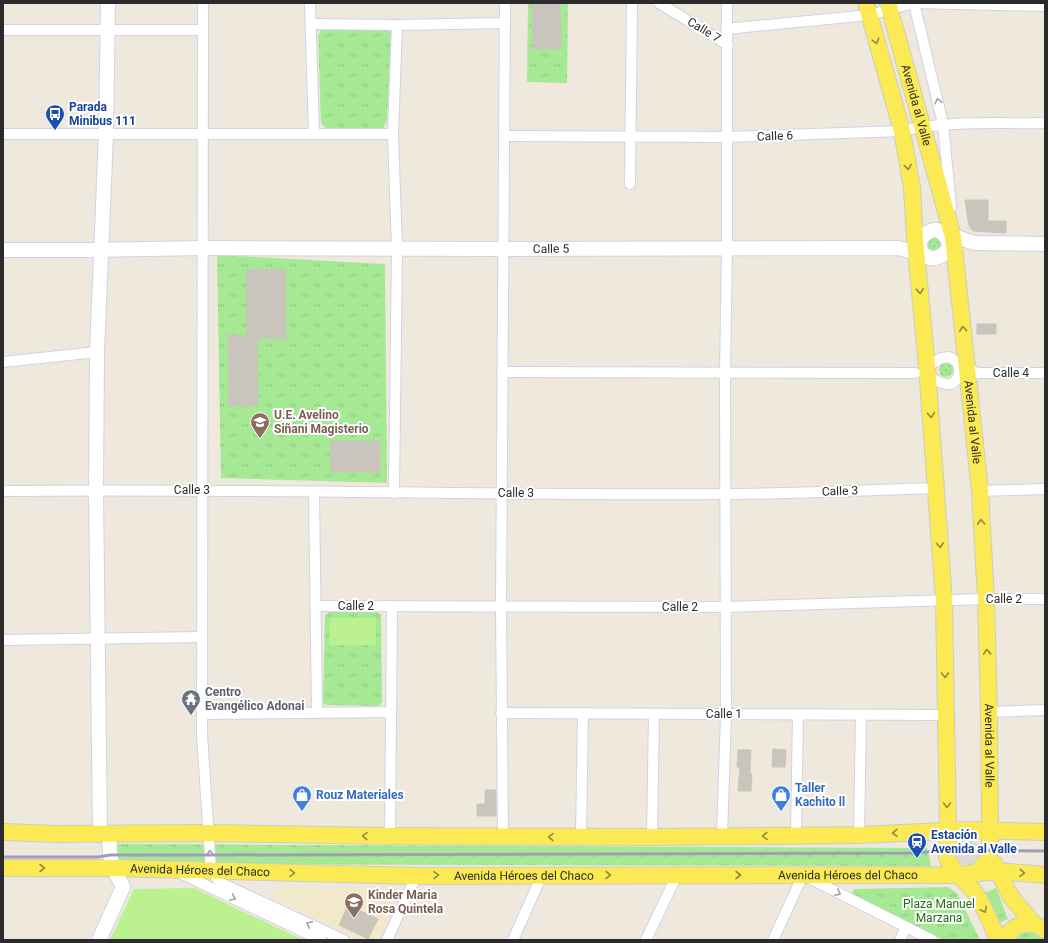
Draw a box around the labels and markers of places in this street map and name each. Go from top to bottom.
place label: Parada Minibus 111 [69,100,136,128]
bus stop icon: Parada Minibus 111 [44,103,66,131]
place label: U.E. Avelino Siñani Magisterio [274,408,369,436]
school or university icon: U.E. Avelino Siñani Magisterio [249,411,271,439]
place label: Centro Evangélico Adonai [205,685,304,713]
temple icon: Centro Evangélico Adonai [180,688,202,716]
place label: Taller Kachito ll [795,781,845,809]
shop icon: Rouz Materiales [291,784,313,812]
shop icon: Taller Kachito ll [770,784,792,812]
place label: Rouz Materiales [316,788,404,802]
place label: Estación Avenida al Valle [931,828,1017,856]
station icon: Estación Avenida al Valle [906,831,928,859]
place label: Kinder Maria Rosa Quintela [368,888,444,916]
school or university icon: Kinder Maria Rosa Quintela [343,891,365,919]

